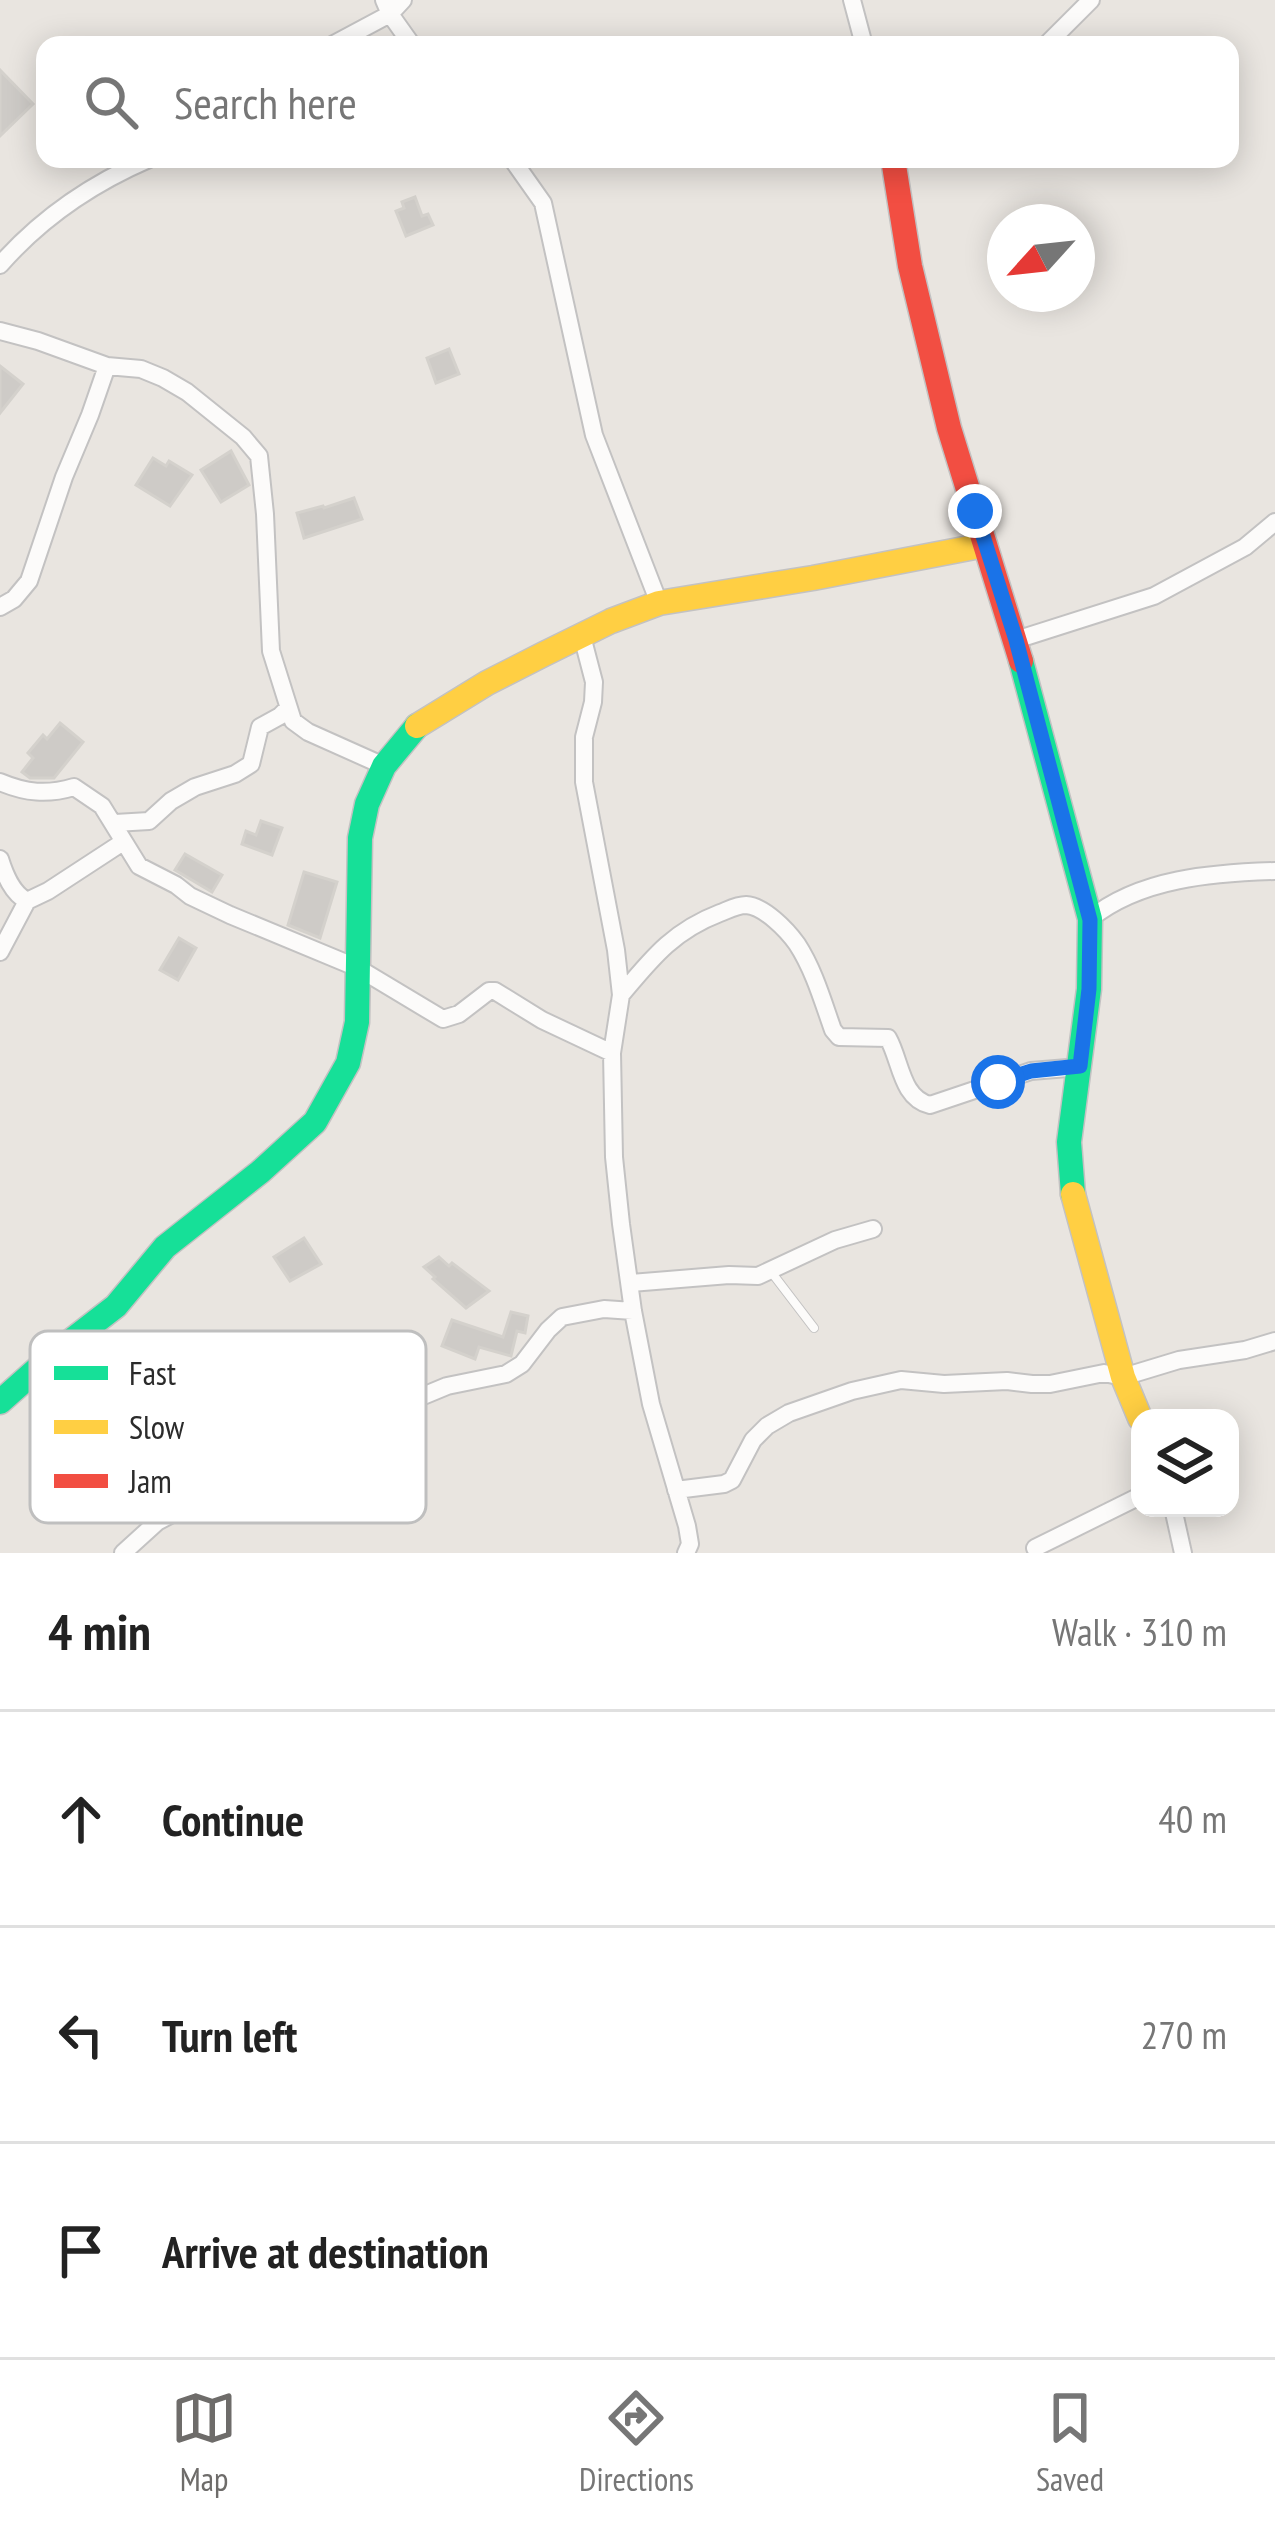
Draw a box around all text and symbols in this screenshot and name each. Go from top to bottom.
search box [36,36,1239,168]
icon: search [78,69,144,135]
text: Search here [174,73,357,131]
north arrow [987,204,1095,312]
route end [948,484,1002,538]
route start [971,1055,1025,1109]
legend [30,1331,426,1523]
text: Fast [129,1351,176,1394]
text: Slow [129,1405,185,1448]
map controls [1131,1409,1239,1517]
button: layers [1131,1409,1239,1517]
text: Jam [128,1459,172,1502]
text: 4 min [48,1598,151,1664]
text: Walk · 310 m [1052,1606,1227,1657]
icon: ahead [48,1786,114,1852]
text: Continue [162,1790,304,1848]
text: 40 m [1158,1793,1227,1844]
icon: left [48,2002,114,2068]
text: Turn left [162,2006,297,2064]
text: 270 m [1141,2009,1227,2060]
icon: arrive [48,2218,114,2284]
text: Arrive at destination [162,2222,489,2280]
tab: Map [171,2385,237,2500]
tab: Directions [579,2385,694,2500]
tab: Saved [1036,2385,1104,2500]

